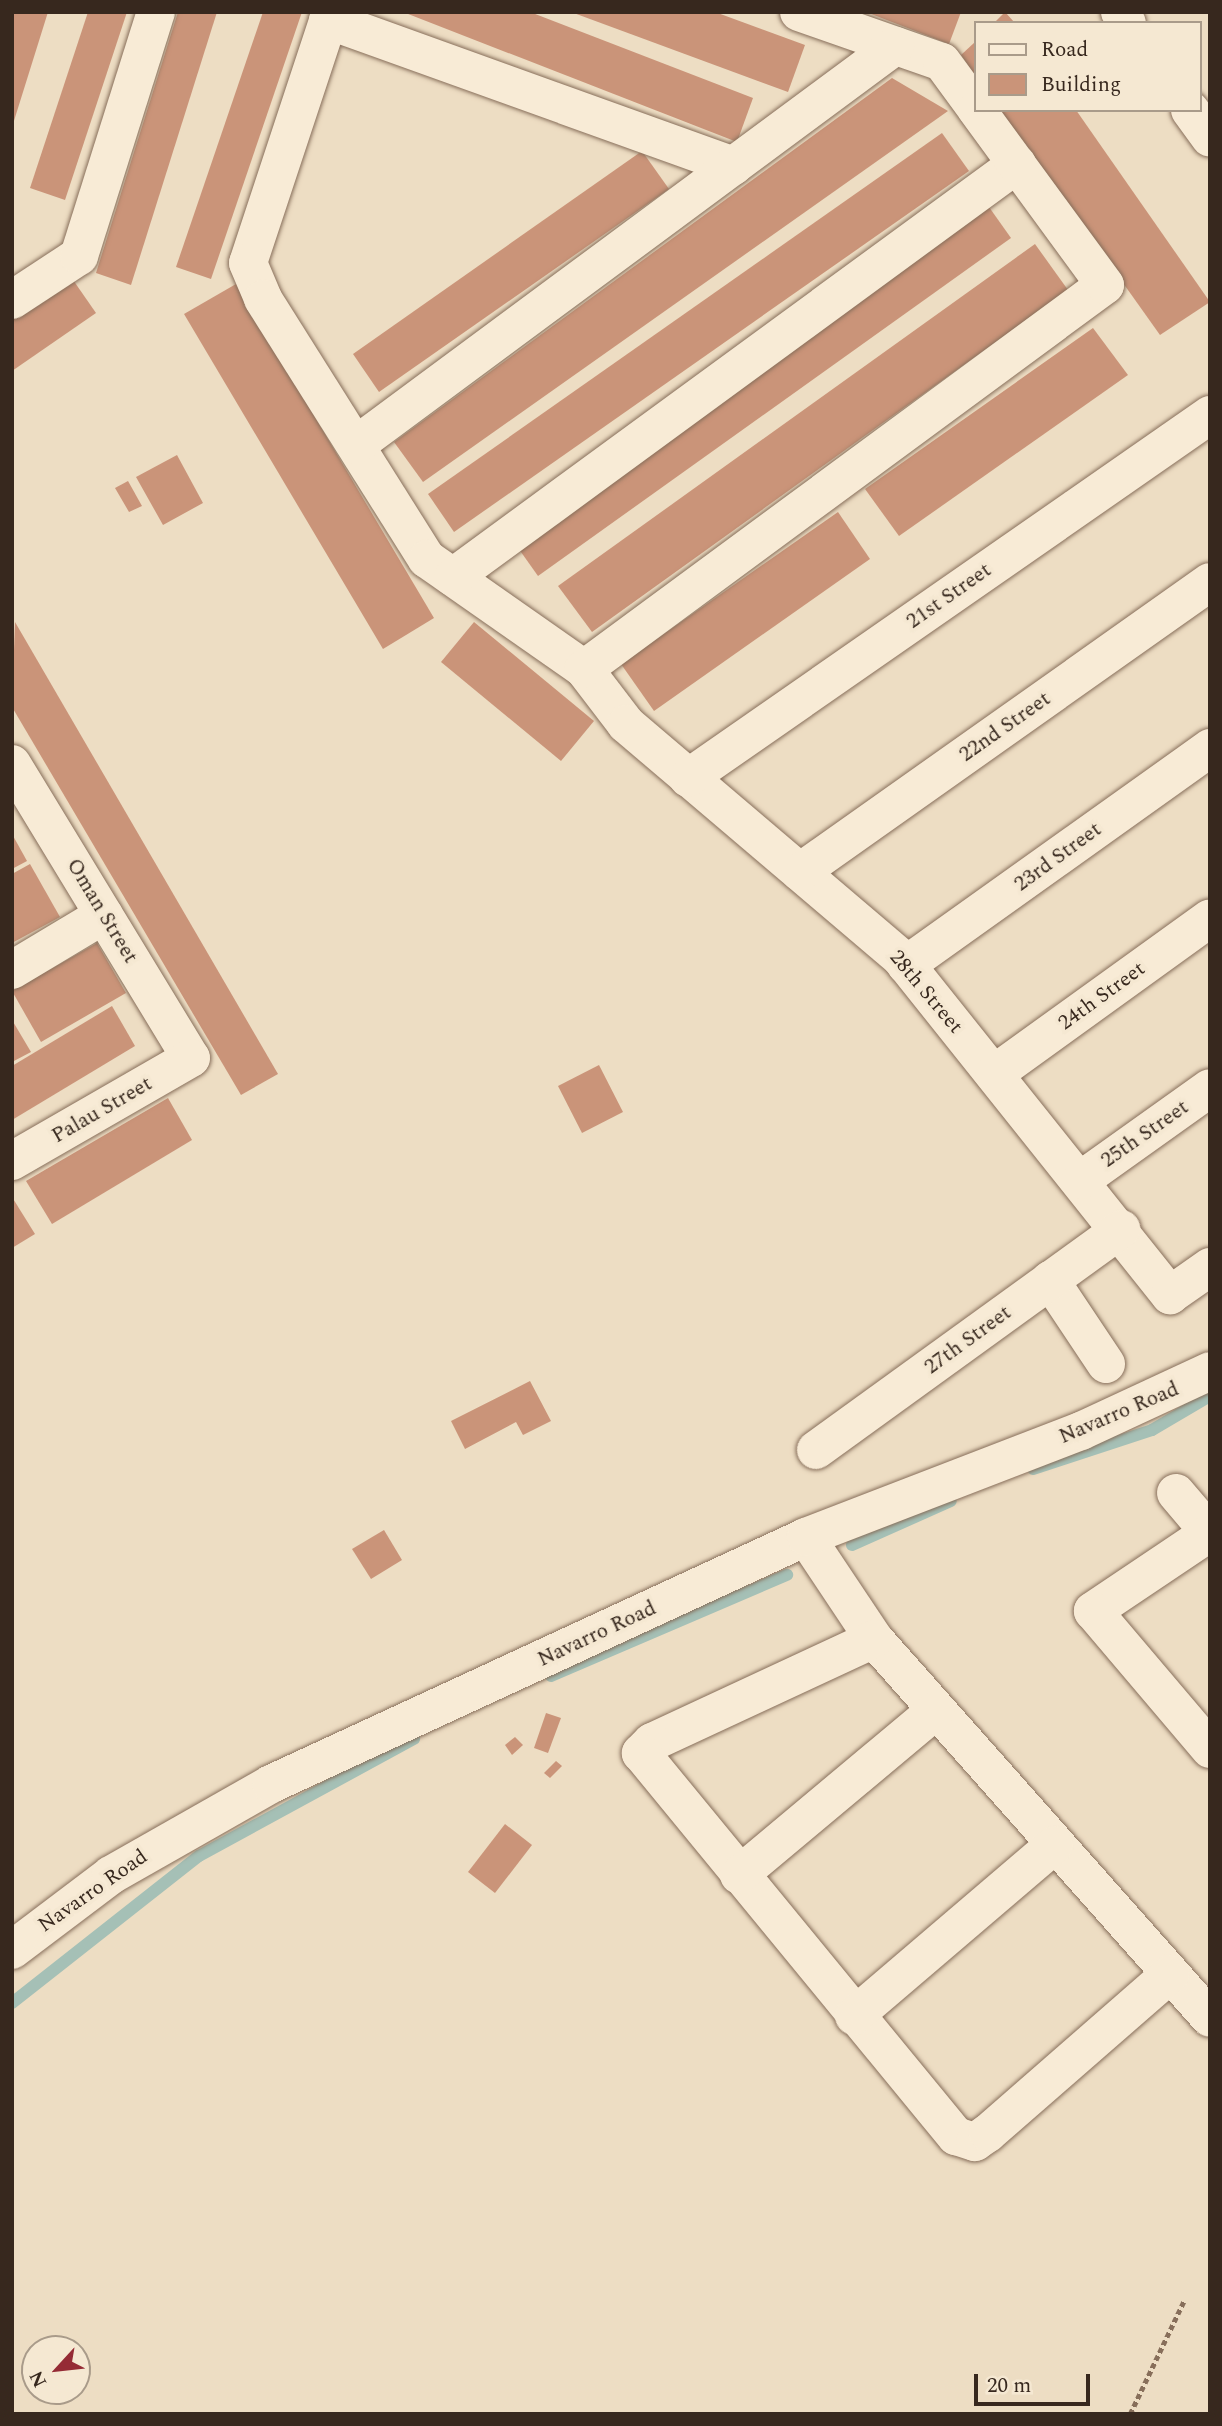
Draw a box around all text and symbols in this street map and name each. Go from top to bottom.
legend [974,21,1201,112]
text: Road [1041,34,1088,66]
text: Building [1041,69,1121,101]
street label: 21st Street [902,558,996,634]
street label: 22nd Street [955,686,1055,768]
street label: 23rd Street [1010,817,1106,897]
street label: Oman Street [61,854,143,968]
street label: 28th Street [884,945,968,1039]
street label: 24th Street [1054,956,1150,1036]
street label: Palau Street [47,1071,157,1149]
street label: 25th Street [1096,1095,1194,1173]
street label: 27th Street [920,1300,1016,1380]
street label: Navarro Road [1055,1376,1183,1450]
street label: Navarro Road [534,1596,660,1672]
street label: Navarro Road [33,1844,153,1938]
north arrow [21,2335,91,2405]
scale bar [977,2360,1092,2404]
text: N [22,2365,55,2392]
text: 20 m [987,2370,1031,2402]

